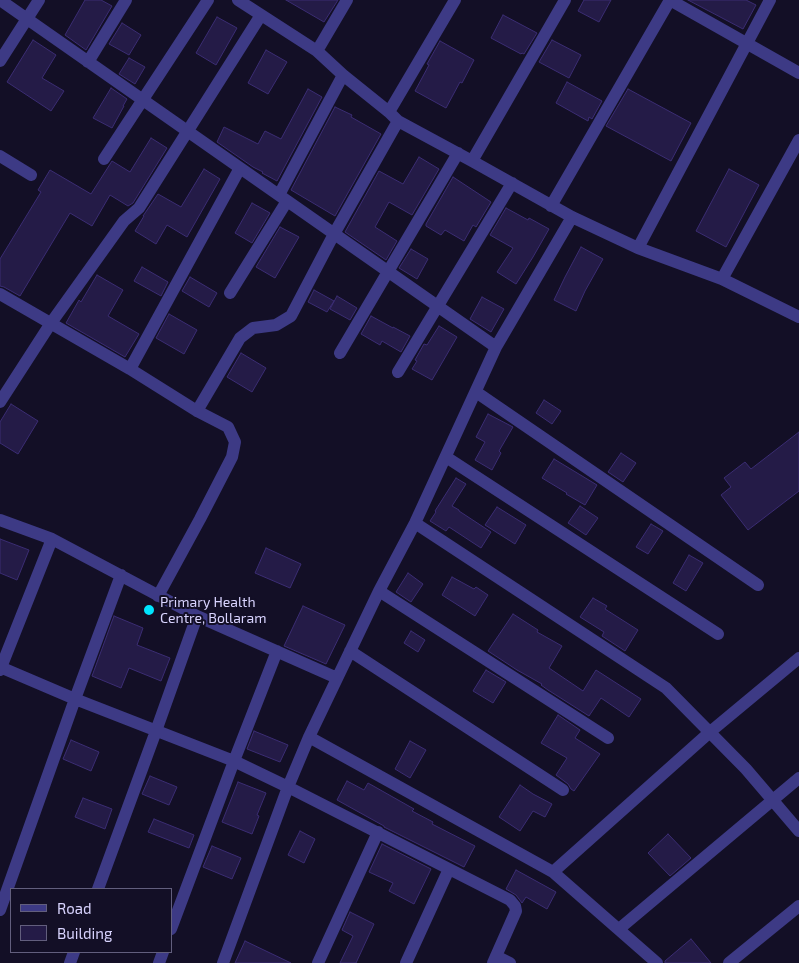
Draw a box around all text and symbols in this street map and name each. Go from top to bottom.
place label: Primary Health Centre, Bollaram [160,594,266,626]
marker: Primary Health Centre, Bollaram [142,603,156,617]
legend [10,888,172,953]
text: Road [57,899,92,917]
text: Building [57,924,112,942]

